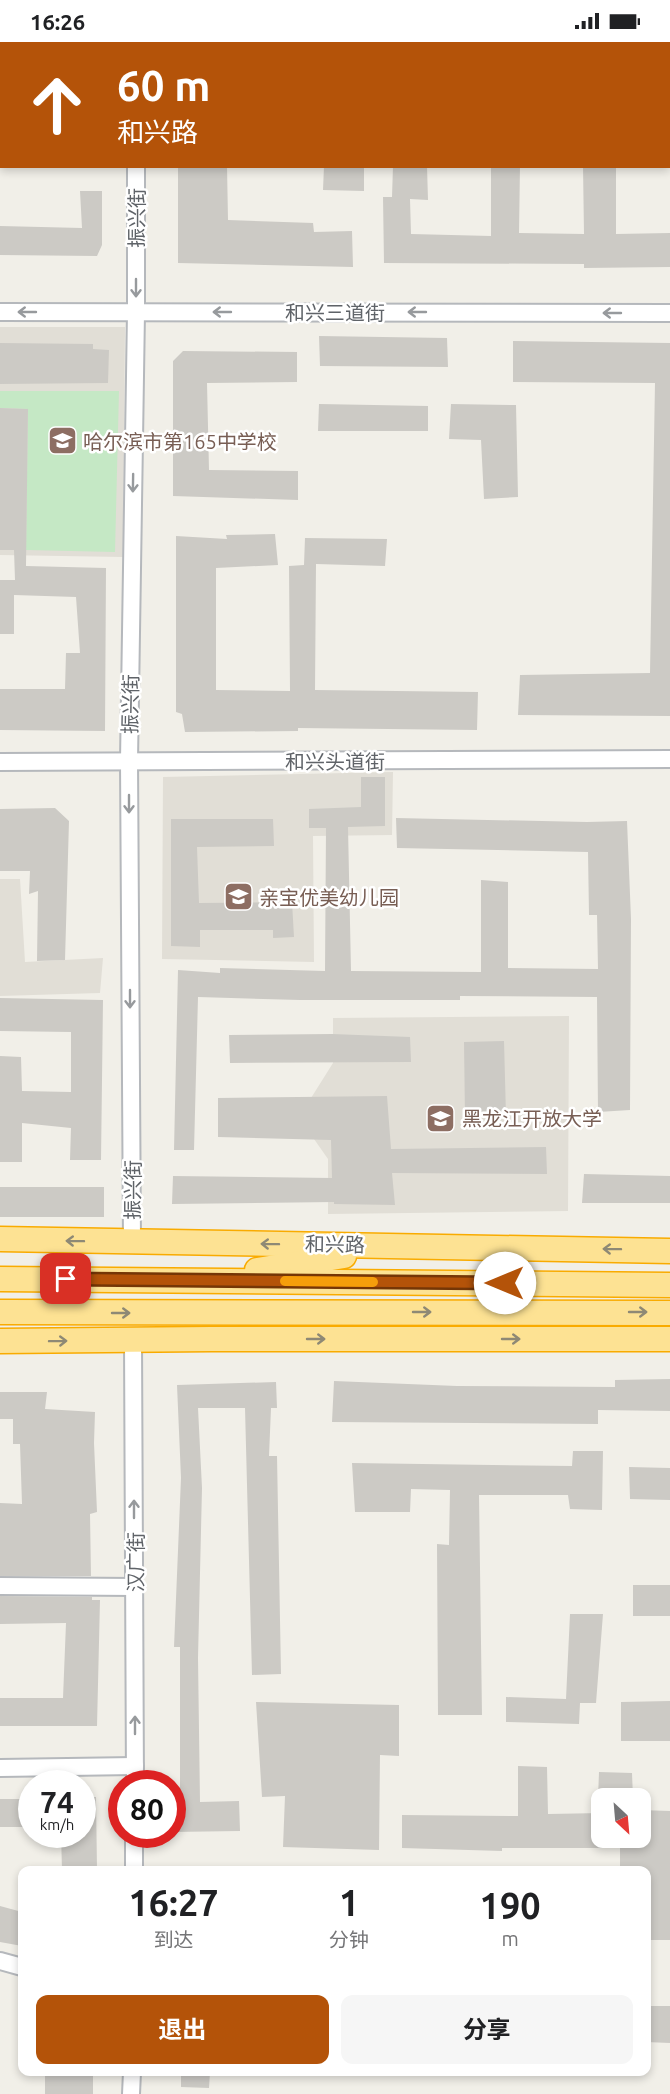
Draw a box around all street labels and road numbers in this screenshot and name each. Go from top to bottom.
street label: 振兴街 [125,188,148,248]
street label: 和兴三道街 [285,301,385,324]
street label: 振兴街 [118,674,142,734]
street label: 和兴头道街 [285,750,385,773]
street label: 振兴街 [121,1160,144,1220]
street label: 和兴路 [305,1232,365,1256]
street label: 汉广街 [124,1532,147,1592]

